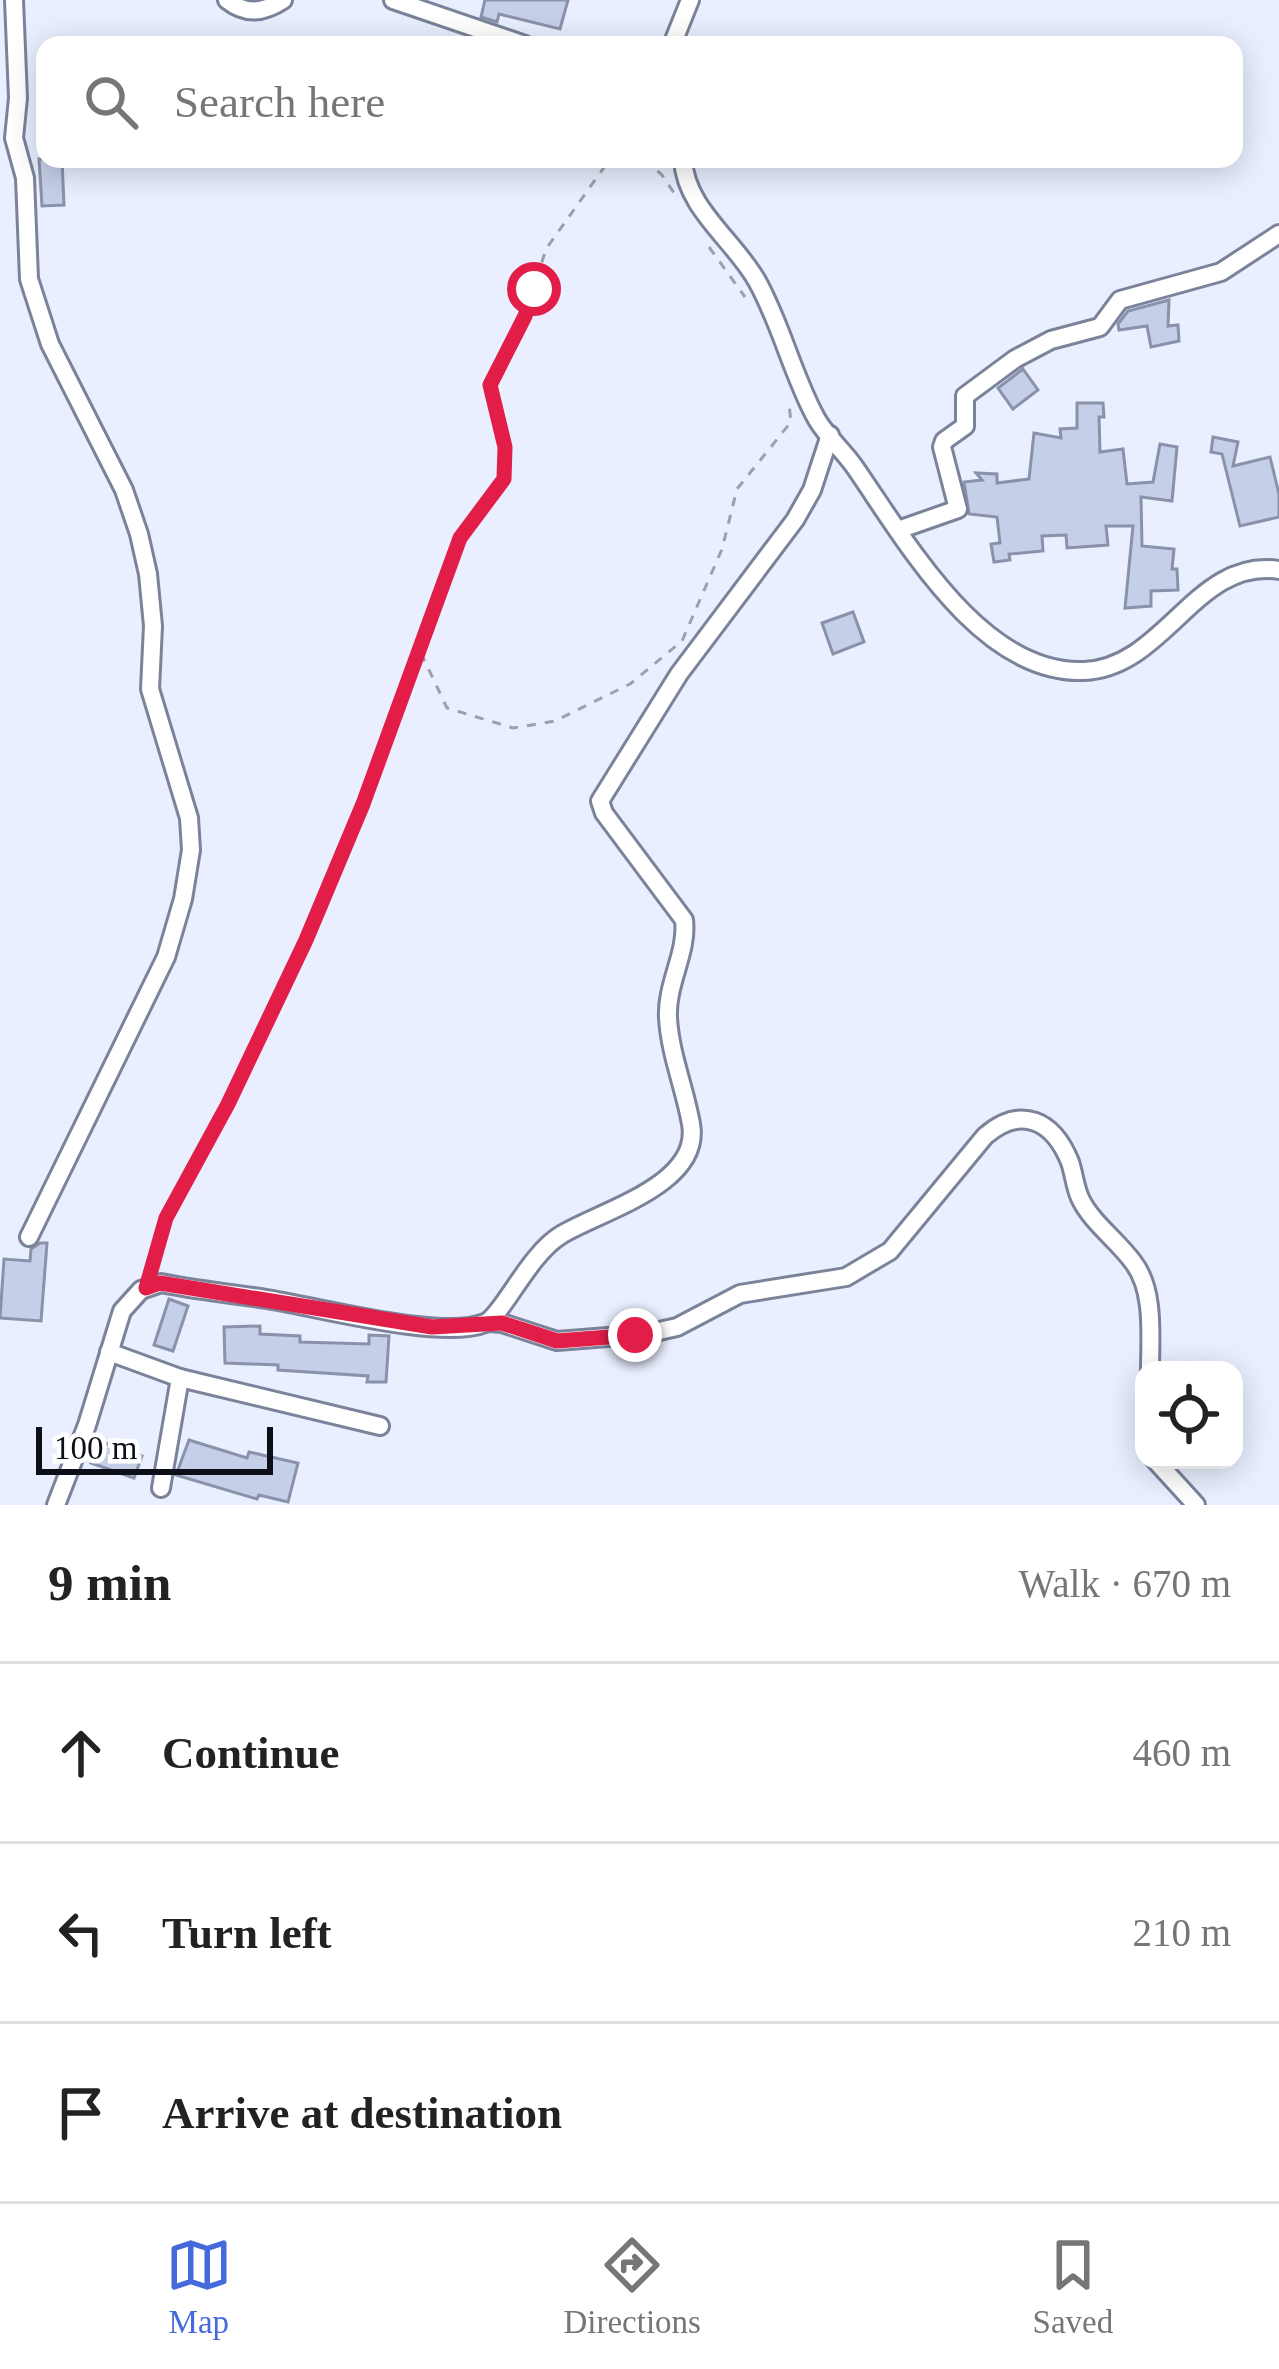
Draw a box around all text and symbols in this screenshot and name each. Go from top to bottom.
search box [36,36,1243,168]
icon: search [78,69,144,135]
text: Search here [174,77,385,127]
route start [507,262,561,316]
route end [608,1308,662,1362]
map controls [1135,1361,1243,1469]
button: locate [1135,1361,1243,1469]
scale bar [36,1421,273,1474]
text: 100 m [54,1430,137,1466]
text: 9 min [48,1555,171,1611]
text: Walk · 670 m [1019,1562,1231,1605]
icon: ahead [48,1720,114,1786]
text: Continue [162,1728,340,1778]
text: 460 m [1132,1731,1231,1774]
icon: left [48,1900,114,1966]
text: Turn left [162,1908,332,1958]
text: 210 m [1132,1911,1231,1954]
icon: arrive [48,2080,114,2146]
text: Arrive at destination [162,2088,562,2138]
tab: Map [166,2232,232,2341]
tab: Directions [563,2232,701,2341]
tab: Saved [1033,2232,1113,2341]

